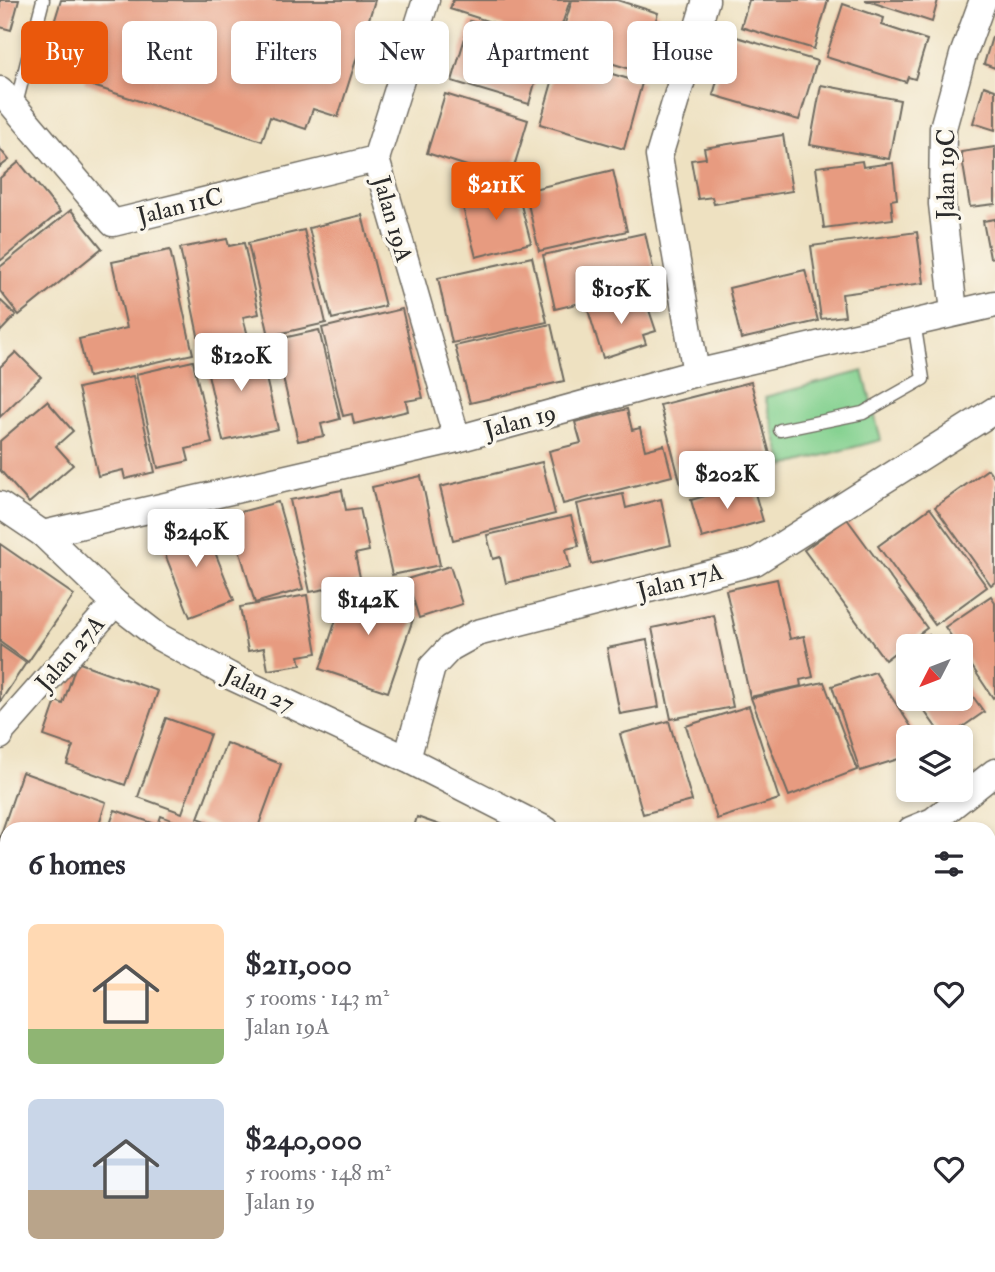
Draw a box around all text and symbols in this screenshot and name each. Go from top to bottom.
chip: Buy [21,21,108,84]
chip: Rent [122,21,217,84]
chip: Filters [231,21,341,84]
chip: New [355,21,449,84]
chip: Apartment [463,21,613,84]
chip: House [627,21,737,84]
street label: Jalan 19C [931,129,962,220]
pin: $211K [447,162,545,222]
text: $211K [467,170,525,199]
street label: Jalan 19A [365,171,420,266]
street label: Jalan 11C [133,181,226,232]
pin: $105K [572,266,670,326]
text: $105K [591,274,651,303]
pin: $120K [192,334,290,393]
text: $120K [211,341,271,370]
street label: Jalan 19 [480,397,560,446]
pin: $202K [678,452,776,511]
text: $202K [695,459,759,488]
pin: $240K [147,510,245,569]
text: $240K [164,517,228,546]
street label: Jalan 17A [633,556,726,607]
pin: $142K [319,578,417,637]
text: $142K [337,585,399,614]
street label: Jalan 27A [28,609,112,699]
north arrow [896,634,973,710]
map controls [896,634,973,802]
street label: Jalan 27 [217,659,300,720]
button: layers [896,725,973,802]
icon: filters [930,845,968,883]
text: 6 homes [28,846,126,883]
text: $211,000 [245,946,352,983]
icon: home [84,952,168,1036]
icon: heart [930,975,968,1013]
text: 5 rooms · 143 m² [245,983,389,1012]
text: Jalan 19A [245,1012,330,1041]
text: $240,000 [245,1121,362,1158]
icon: home [84,1127,168,1211]
icon: heart [930,1150,968,1188]
text: 5 rooms · 148 m² [245,1158,391,1187]
text: Jalan 19 [245,1187,315,1216]

